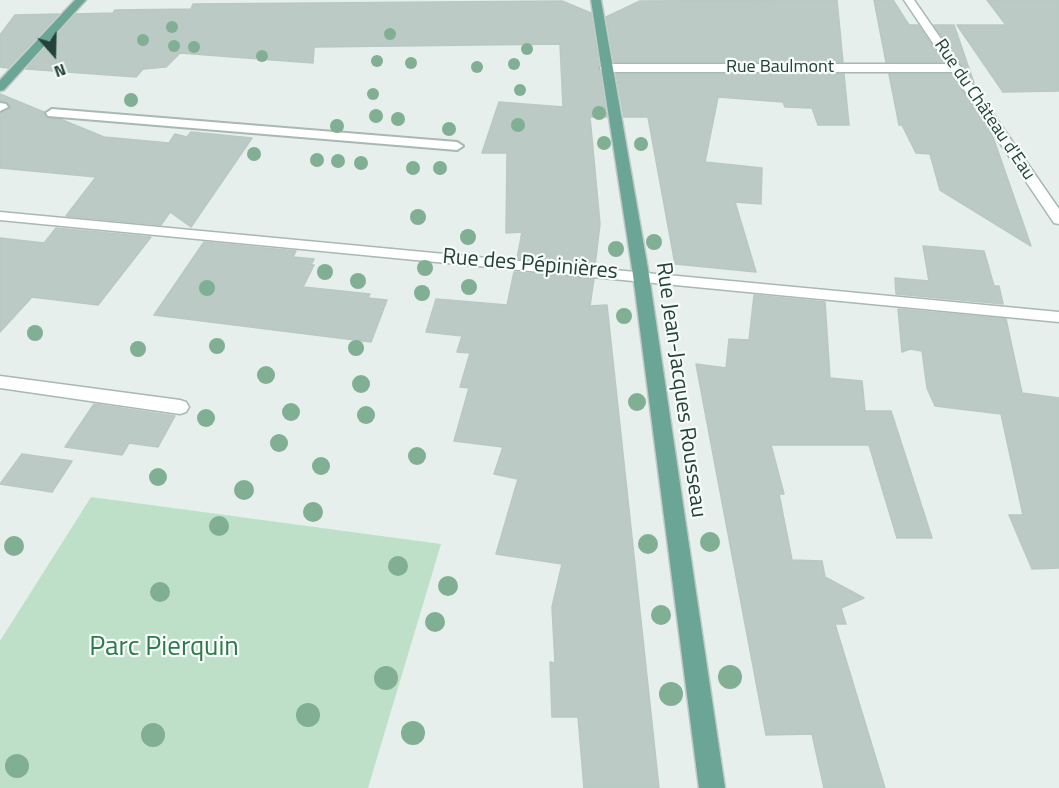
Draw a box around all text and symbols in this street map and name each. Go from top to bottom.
north arrow [24,24,84,84]
street label: Rue du Château d'Eau [929,36,1039,184]
street label: Rue Baulmont [726,57,834,79]
text: N [51,58,69,84]
street label: Rue des Pépinières [441,244,619,286]
street label: Rue Jean-Jacques Rousseau [649,261,711,519]
park label: Parc Pierquin [89,632,239,664]

